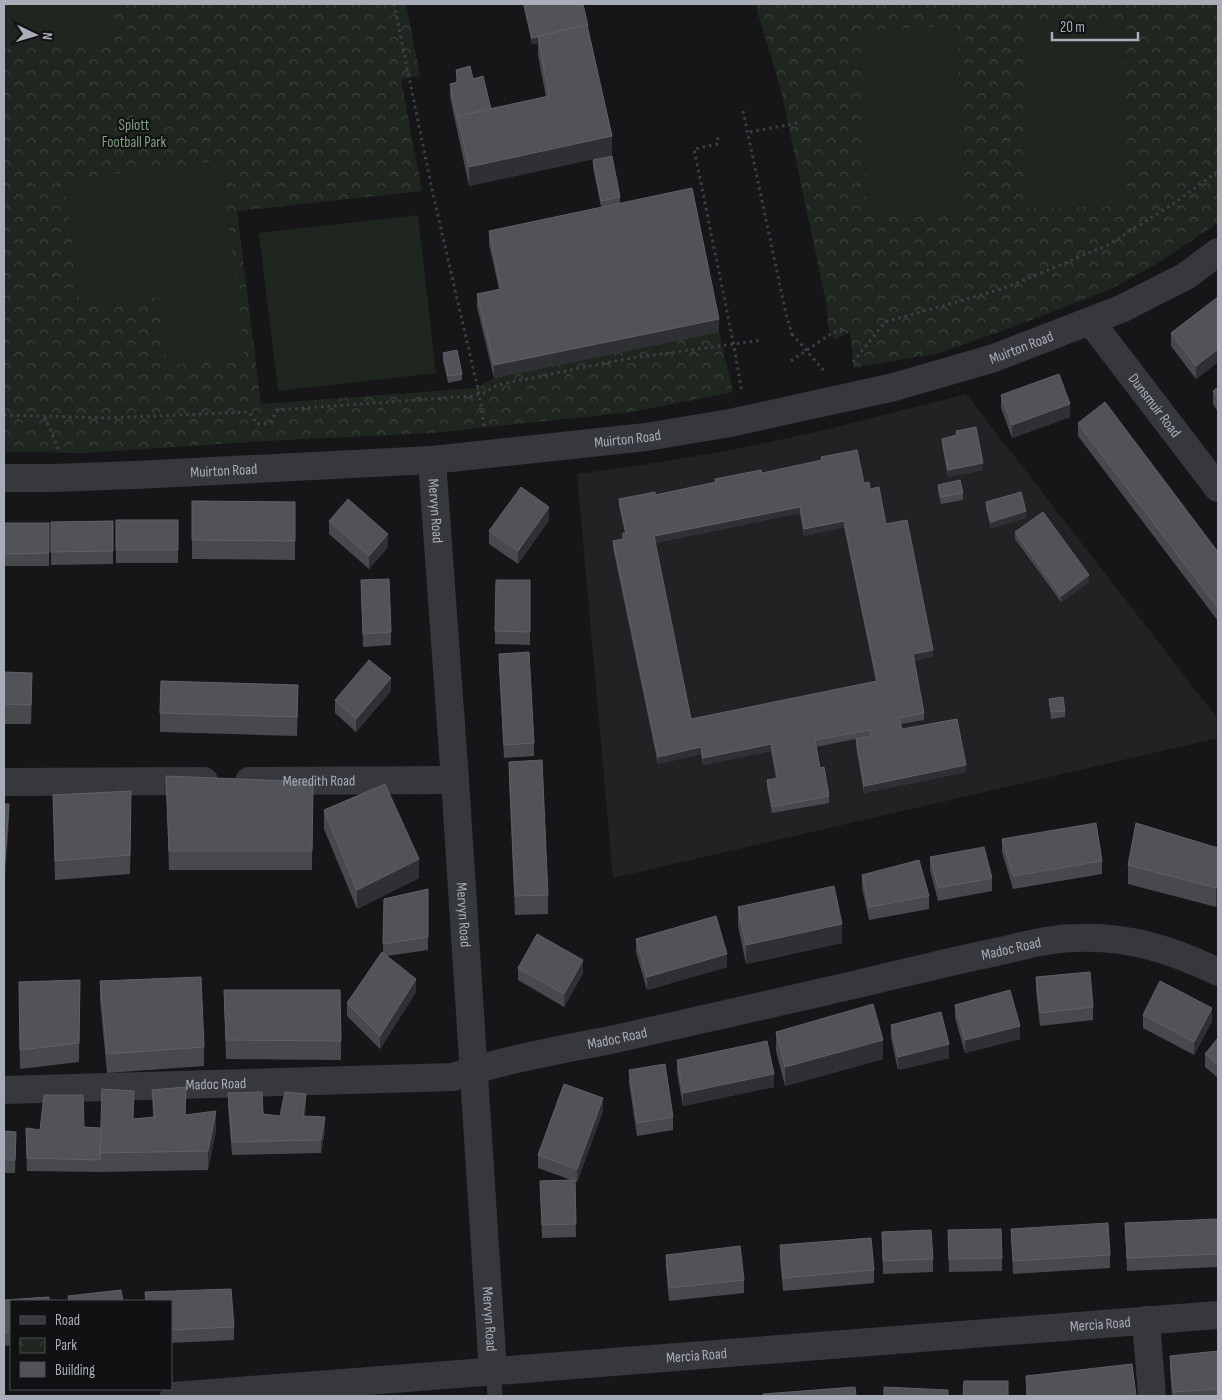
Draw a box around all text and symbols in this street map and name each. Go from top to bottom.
north arrow [10,10,60,60]
scale bar [1052,10,1138,42]
text: 20 m [1060,18,1085,37]
text: N [39,32,56,41]
park label: Splott Football Park [102,116,166,152]
street label: Muirton Road [987,327,1056,369]
street label: Dunsmuir Road [1124,370,1185,442]
street label: Muirton Road [593,426,662,453]
street label: Muirton Road [190,460,258,482]
street label: Mervyn Road [423,478,447,544]
street label: Meredith Road [283,771,355,791]
street label: Mervyn Road [452,882,475,948]
street label: Madoc Road [980,933,1043,965]
street label: Madoc Road [586,1023,649,1054]
street label: Madoc Road [185,1074,247,1095]
street label: Mervyn Road [478,1286,501,1352]
legend [10,1300,172,1390]
text: Road [55,1311,80,1330]
street label: Mercia Road [1069,1313,1131,1336]
text: Park [55,1336,77,1355]
street label: Mercia Road [665,1344,728,1368]
text: Building [55,1361,95,1380]

